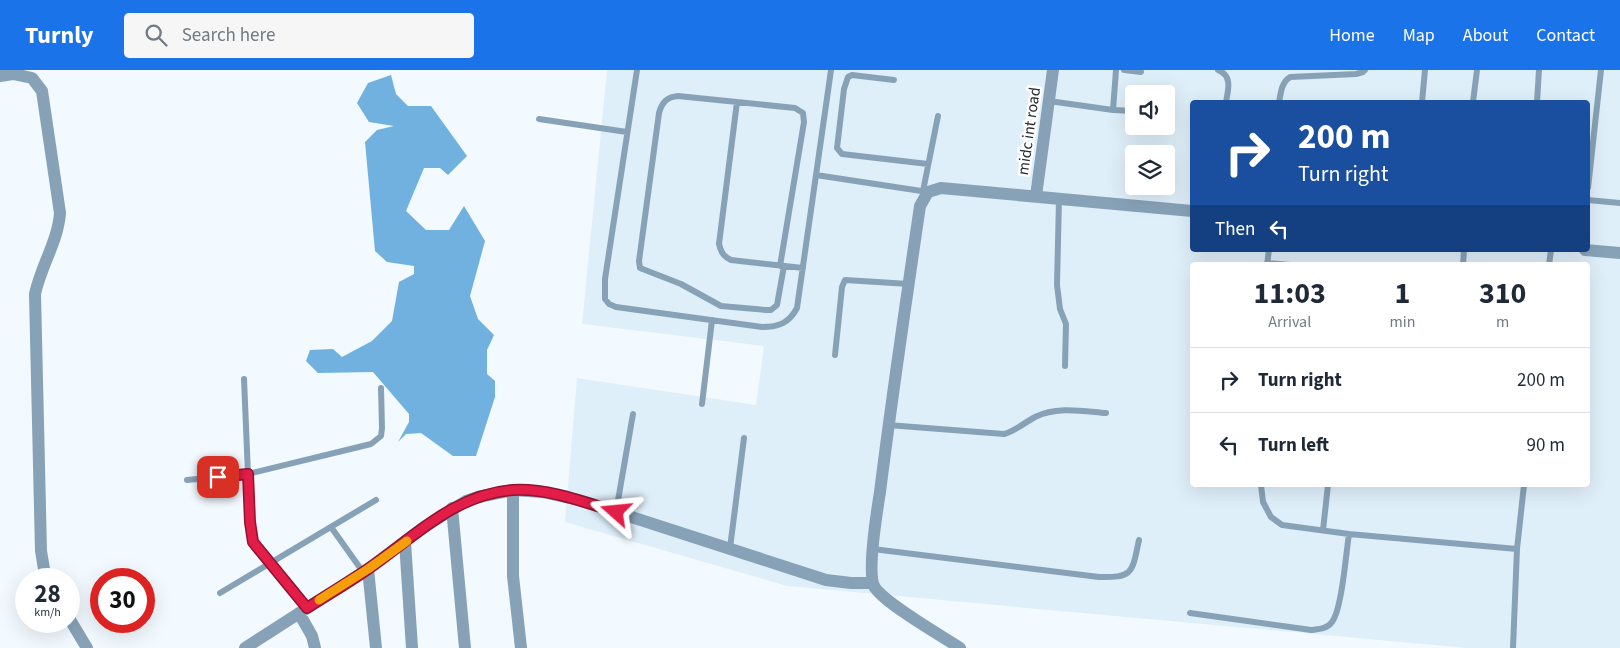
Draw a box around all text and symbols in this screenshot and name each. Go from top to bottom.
search box [124,13,474,58]
text: Turnly [25,18,94,53]
icon: search [142,21,170,49]
text: Search here [182,22,275,49]
text: Home [1329,23,1375,48]
text: Map [1403,23,1435,48]
text: About [1463,23,1508,48]
text: Contact [1536,23,1595,48]
map controls [1125,85,1175,195]
button: sound [1125,85,1175,135]
street label: midc int road [1012,86,1046,177]
text: 200 m [1298,112,1390,162]
icon: right [1215,120,1280,185]
button: layers [1125,145,1175,195]
text: Turn right [1298,158,1388,190]
icon: left [1265,215,1293,243]
text: Then [1215,216,1255,243]
text: 11:03 [1254,272,1326,315]
text: 1 [1394,272,1410,315]
text: 310 [1479,272,1526,315]
text: Arrival [1268,311,1311,333]
text: min [1389,311,1415,333]
text: m [1496,311,1509,333]
icon: right [1215,366,1243,394]
text: Turn right [1258,367,1342,394]
text: 200 m [1517,367,1565,394]
icon: left [1215,431,1243,459]
text: Turn left [1258,432,1329,459]
text: 90 m [1527,432,1565,459]
pin [197,456,239,498]
icon: arrive [204,463,232,491]
position arrow [589,485,641,537]
speed limit sign: 30 [90,568,155,633]
text: 28 [34,576,61,612]
text: km/h [34,604,61,621]

